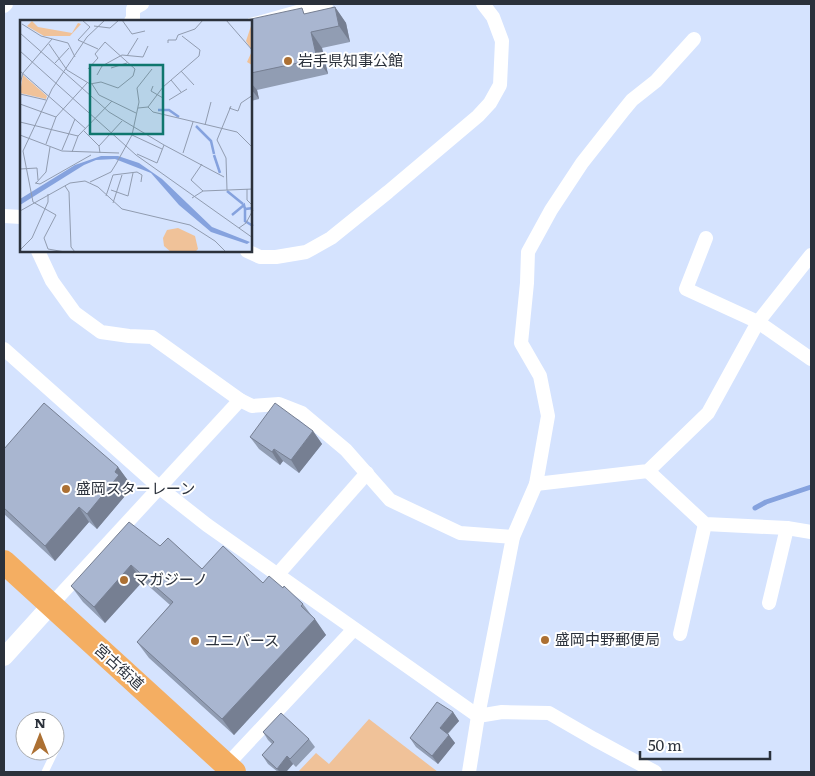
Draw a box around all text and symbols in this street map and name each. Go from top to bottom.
inset map [20,20,252,252]
place label: 岩手県知事公館 [298,48,403,71]
marker: 岩手県知事公館 [282,55,294,67]
place label: 盛岡スターレーン [76,476,195,499]
marker: 盛岡スターレーン [60,483,72,495]
place label: マガジーノ [134,567,208,590]
marker: マガジーノ [118,574,130,586]
place label: 盛岡中野郵便局 [555,627,660,650]
place label: ユニバース [205,628,279,651]
marker: 盛岡中野郵便局 [539,634,551,646]
marker: ユニバース [189,635,201,647]
street label: 宮古街道 [90,637,150,695]
north arrow [15,711,65,761]
text: N [34,712,46,732]
scale bar [640,728,770,760]
text: 50 m [648,733,682,756]

